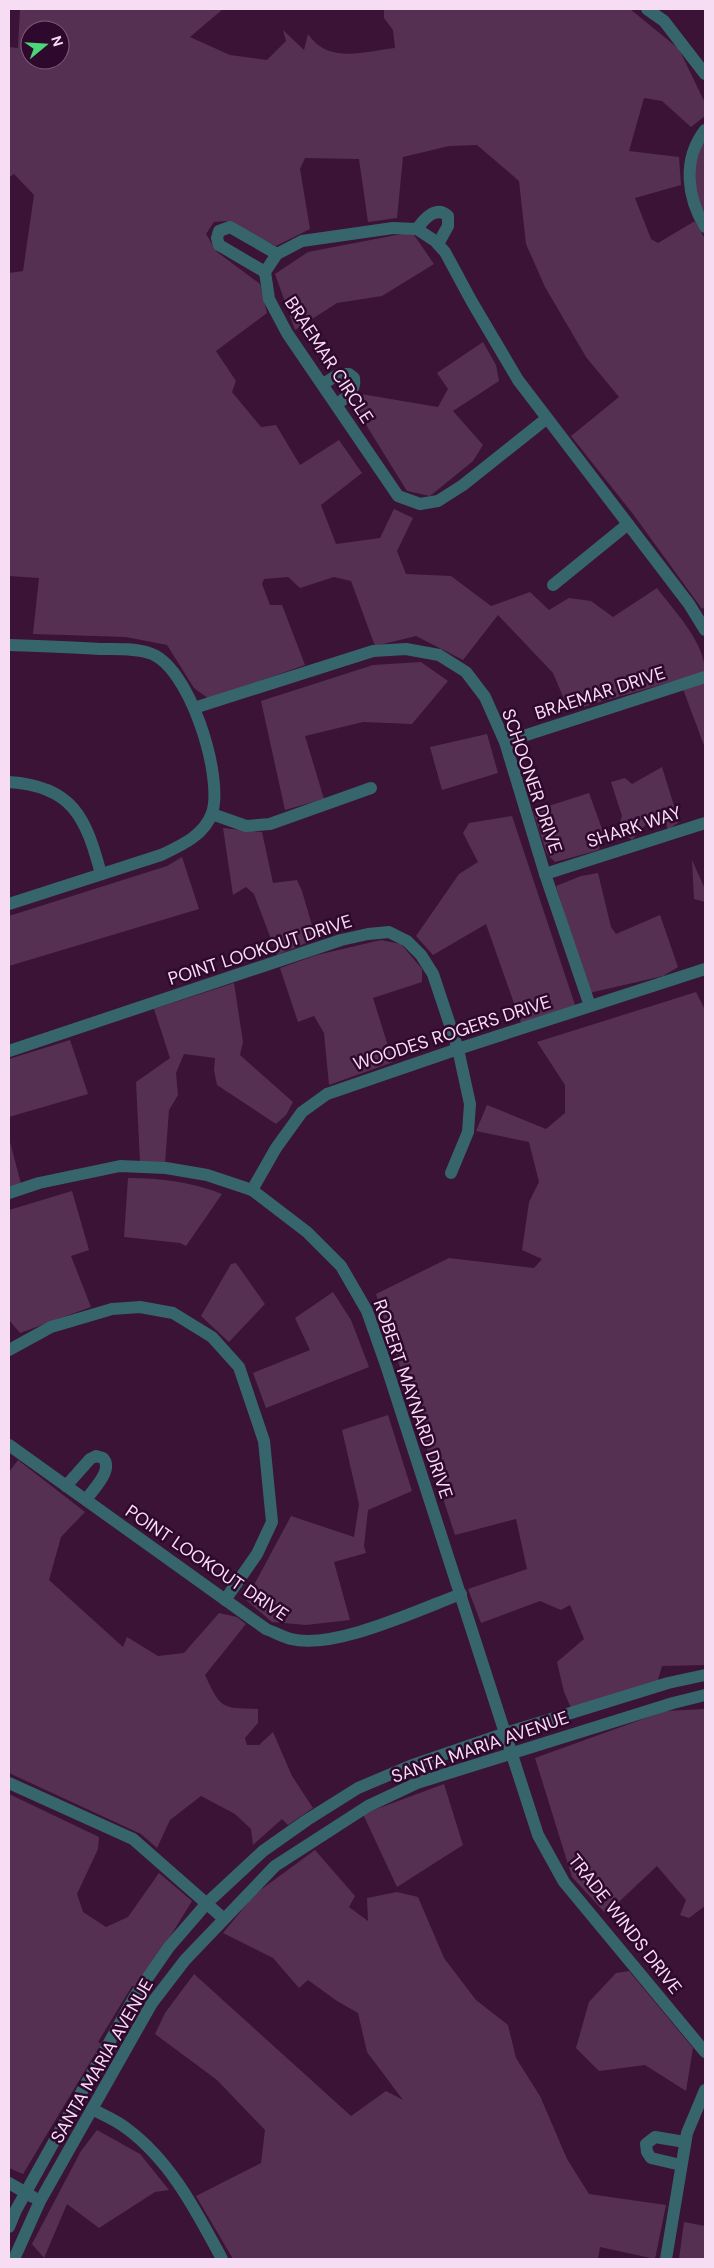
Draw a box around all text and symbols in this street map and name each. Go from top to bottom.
north arrow [20,20,70,70]
text: N [47,33,68,49]
street label: BRAEMAR CIRCLE [279,292,379,428]
street label: BRAEMAR DRIVE [532,661,668,725]
street label: SCHOONER DRIVE [496,706,568,856]
street label: SHARK WAY [584,800,685,854]
street label: POINT LOOKOUT DRIVE [165,909,355,991]
street label: WOODES ROGERS DRIVE [350,990,554,1076]
street label: ROBERT MAYNARD DRIVE [368,1296,458,1502]
street label: POINT LOOKOUT DRIVE [121,1499,293,1627]
street label: SANTA MARIA AVENUE [388,1705,572,1789]
street label: TRADE WINDS DRIVE [563,1849,687,1999]
street label: SANTA MARIA AVENUE [45,1975,159,2147]

